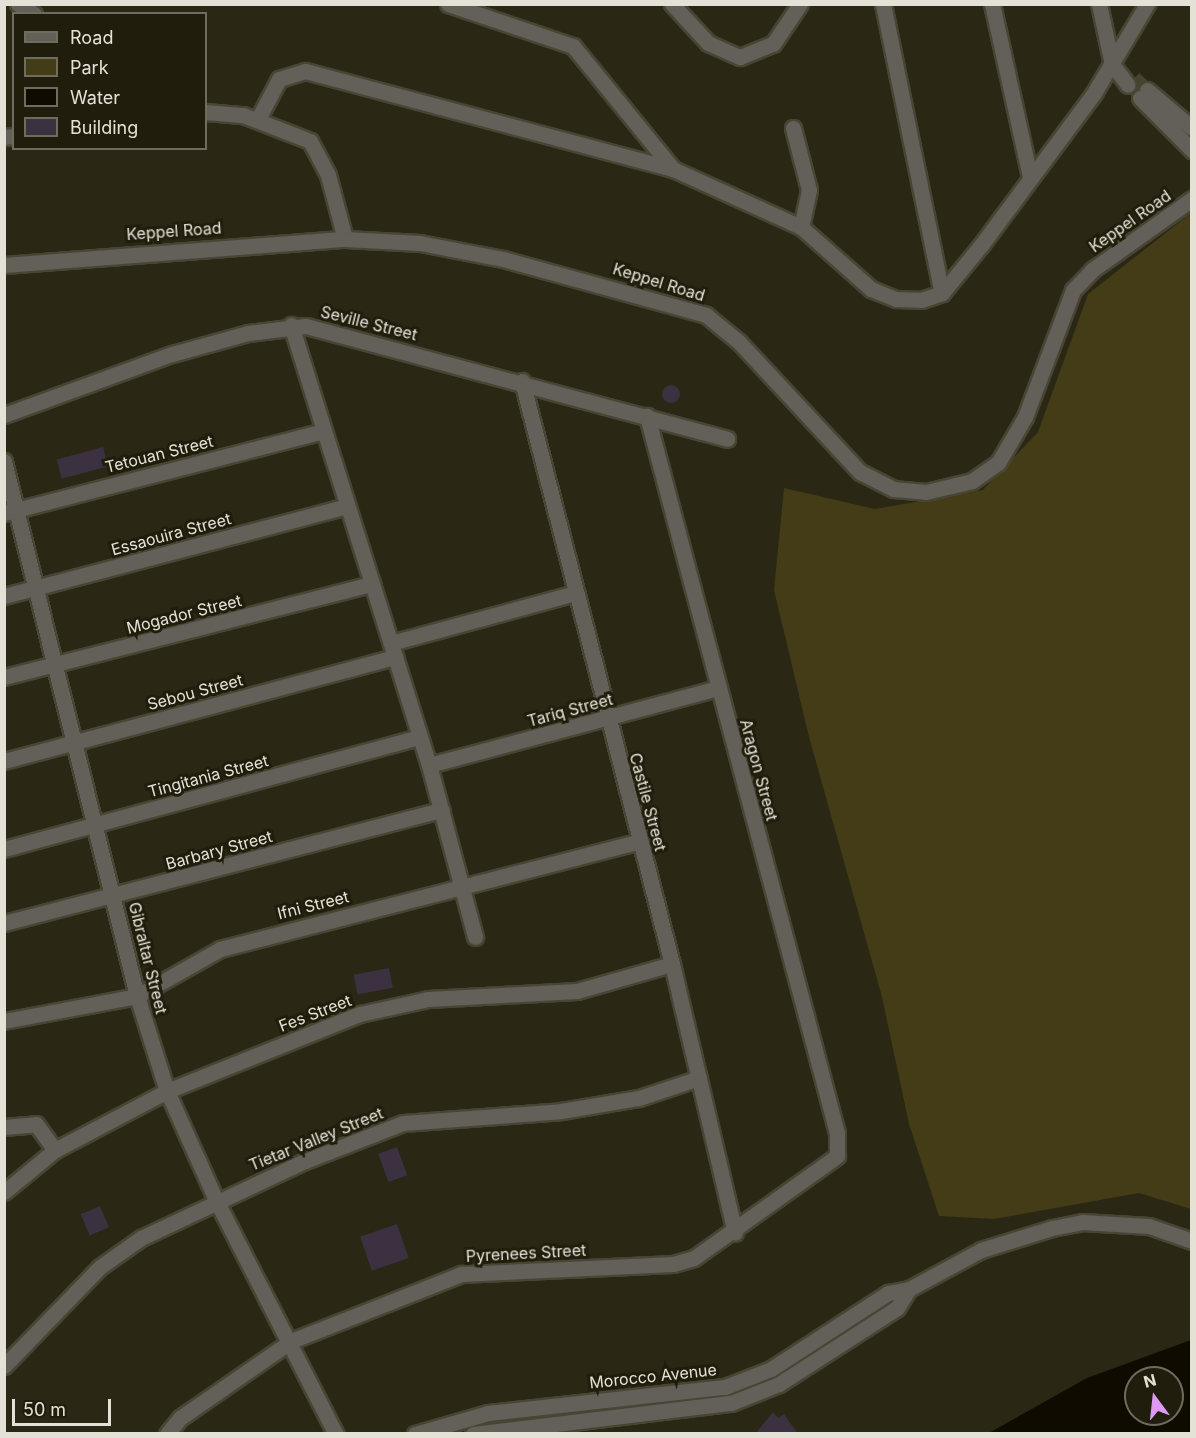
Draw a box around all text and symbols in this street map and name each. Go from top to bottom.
legend [12,12,207,150]
text: Road [70,27,113,48]
text: Park [70,57,109,78]
text: Water [70,87,120,108]
text: Building [70,117,138,138]
street label: Keppel Road [1085,186,1175,256]
street label: Keppel Road [126,218,222,244]
street label: Keppel Road [611,259,707,305]
street label: Seville Street [319,302,419,344]
street label: Tetouan Street [103,431,215,477]
street label: Essaouira Street [109,509,233,559]
street label: Mogador Street [124,590,244,638]
street label: Sebou Street [145,670,245,714]
street label: Tariq Street [525,689,615,731]
street label: Aragon Street [736,717,782,823]
street label: Tingitania Street [146,751,270,801]
street label: Castile Street [626,751,670,853]
street label: Barbary Street [164,827,274,873]
street label: Ifni Street [275,887,351,923]
street label: Gibraltar Street [125,900,171,1016]
street label: Fes Street [276,990,354,1036]
street label: Tietar Valley Street [246,1103,386,1175]
street label: Pyrenees Street [465,1240,587,1266]
street label: Morocco Avenue [588,1360,718,1392]
north arrow [1124,1366,1184,1426]
text: N [1141,1369,1158,1392]
scale bar [15,1387,114,1425]
text: 50 m [23,1399,66,1420]

